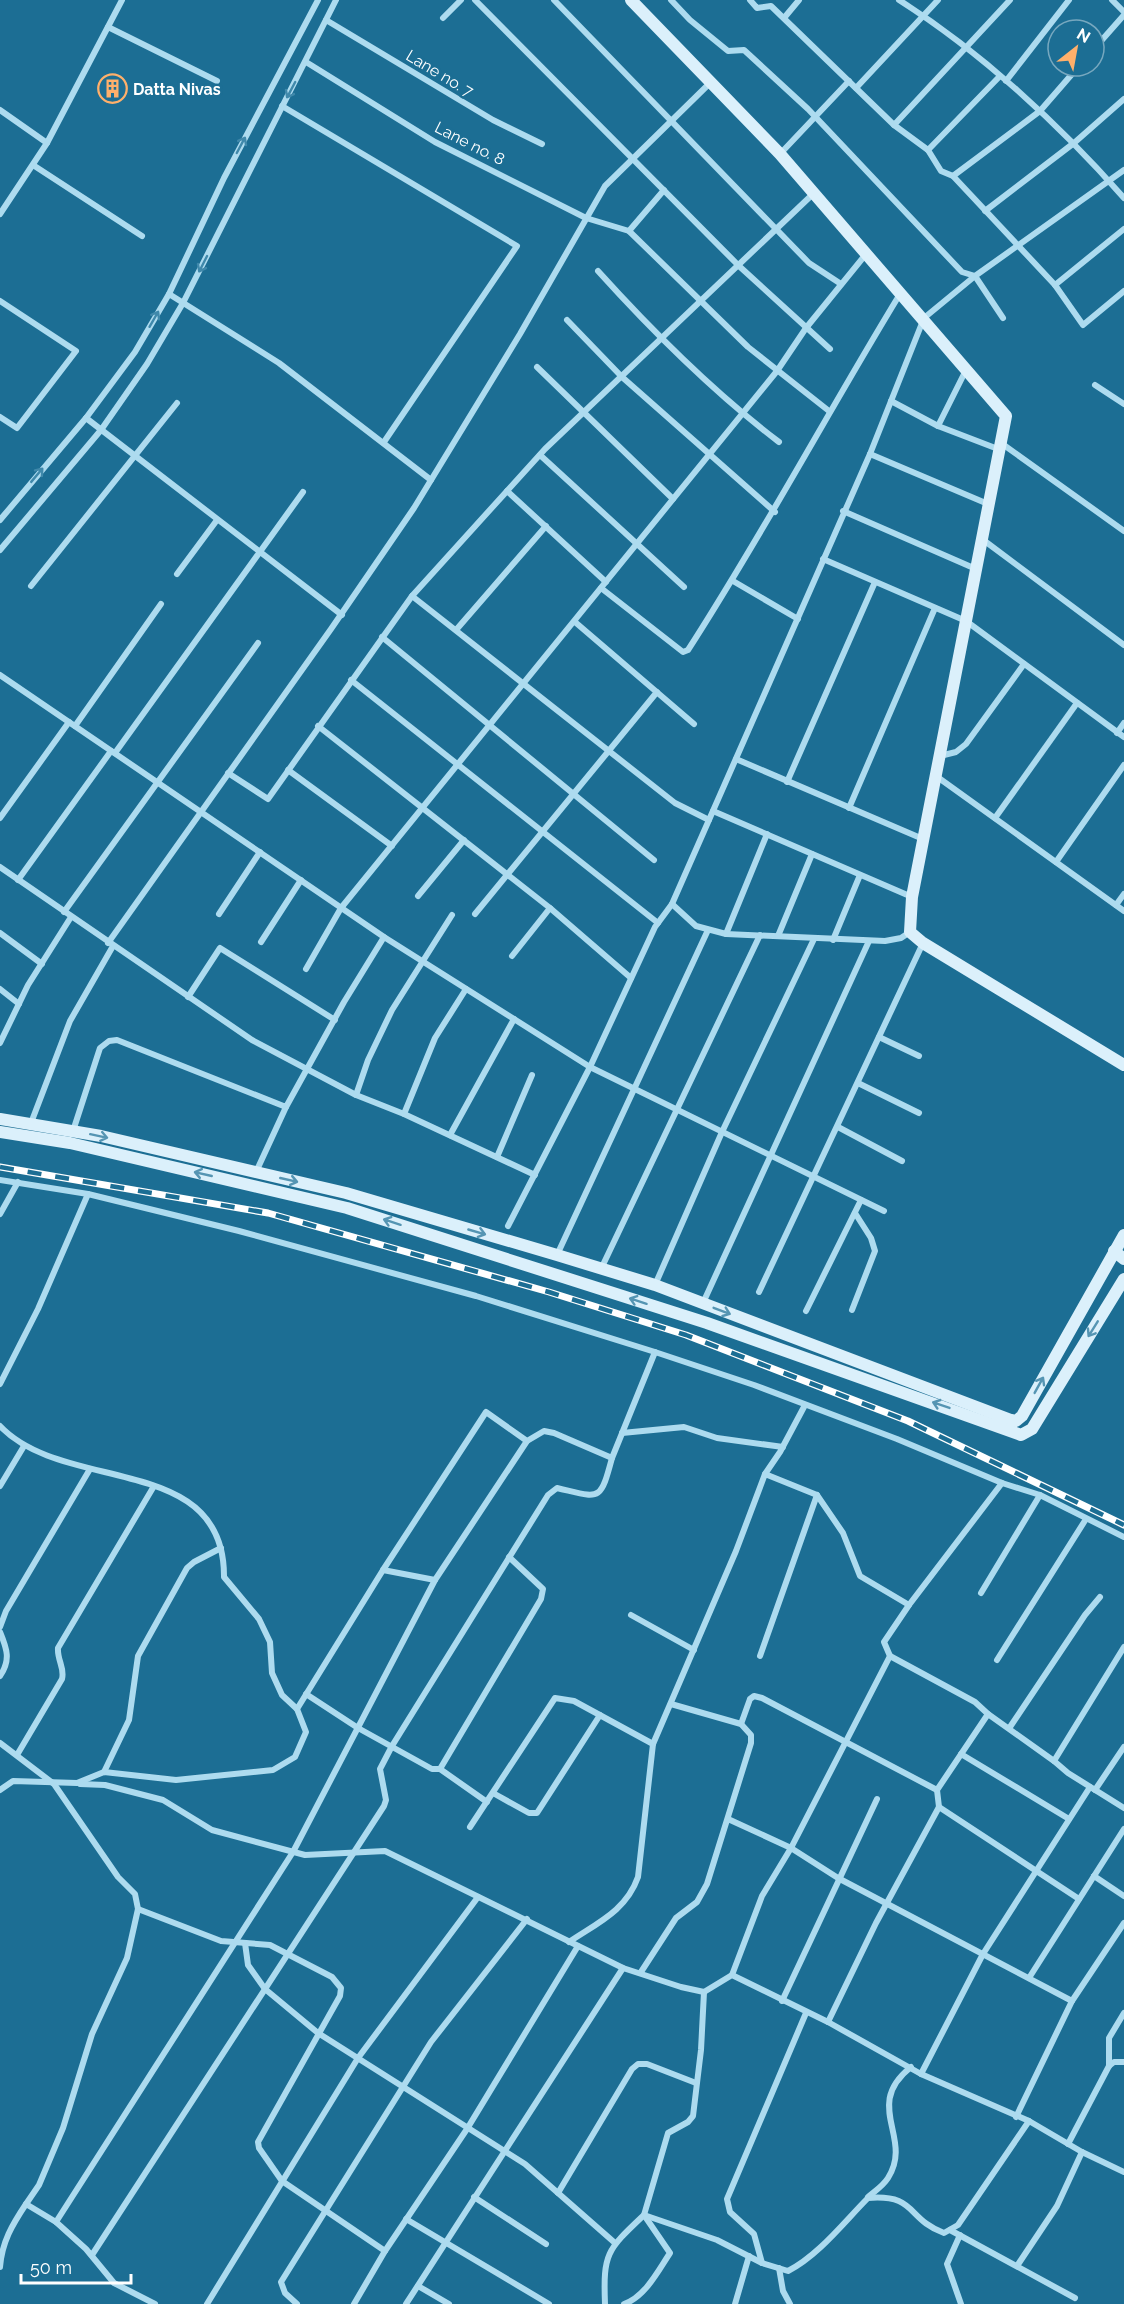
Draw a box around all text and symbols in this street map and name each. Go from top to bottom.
north arrow [1046,18,1106,78]
text: N [1073,24,1094,47]
street label: Lane no. 7 [403,46,477,101]
building icon: Datta Nivas [96,73,128,105]
place label: Datta Nivas [133,80,221,99]
one-way arrow [285,81,297,98]
street label: Lane no. 8 [432,118,508,169]
one-way arrow [236,136,248,154]
one-way arrow [197,254,208,272]
one-way arrow [149,311,161,328]
one-way arrow [30,468,44,483]
one-way arrow [89,1131,108,1142]
one-way arrow [194,1168,213,1180]
one-way arrow [279,1175,298,1186]
one-way arrow [383,1216,402,1227]
one-way arrow [467,1227,486,1238]
one-way arrow [629,1295,648,1306]
one-way arrow [712,1306,731,1317]
one-way arrow [1087,1320,1099,1337]
one-way arrow [1033,1377,1045,1394]
one-way arrow [933,1399,951,1410]
scale bar [21,2247,130,2285]
text: 50 m [30,2257,72,2278]

